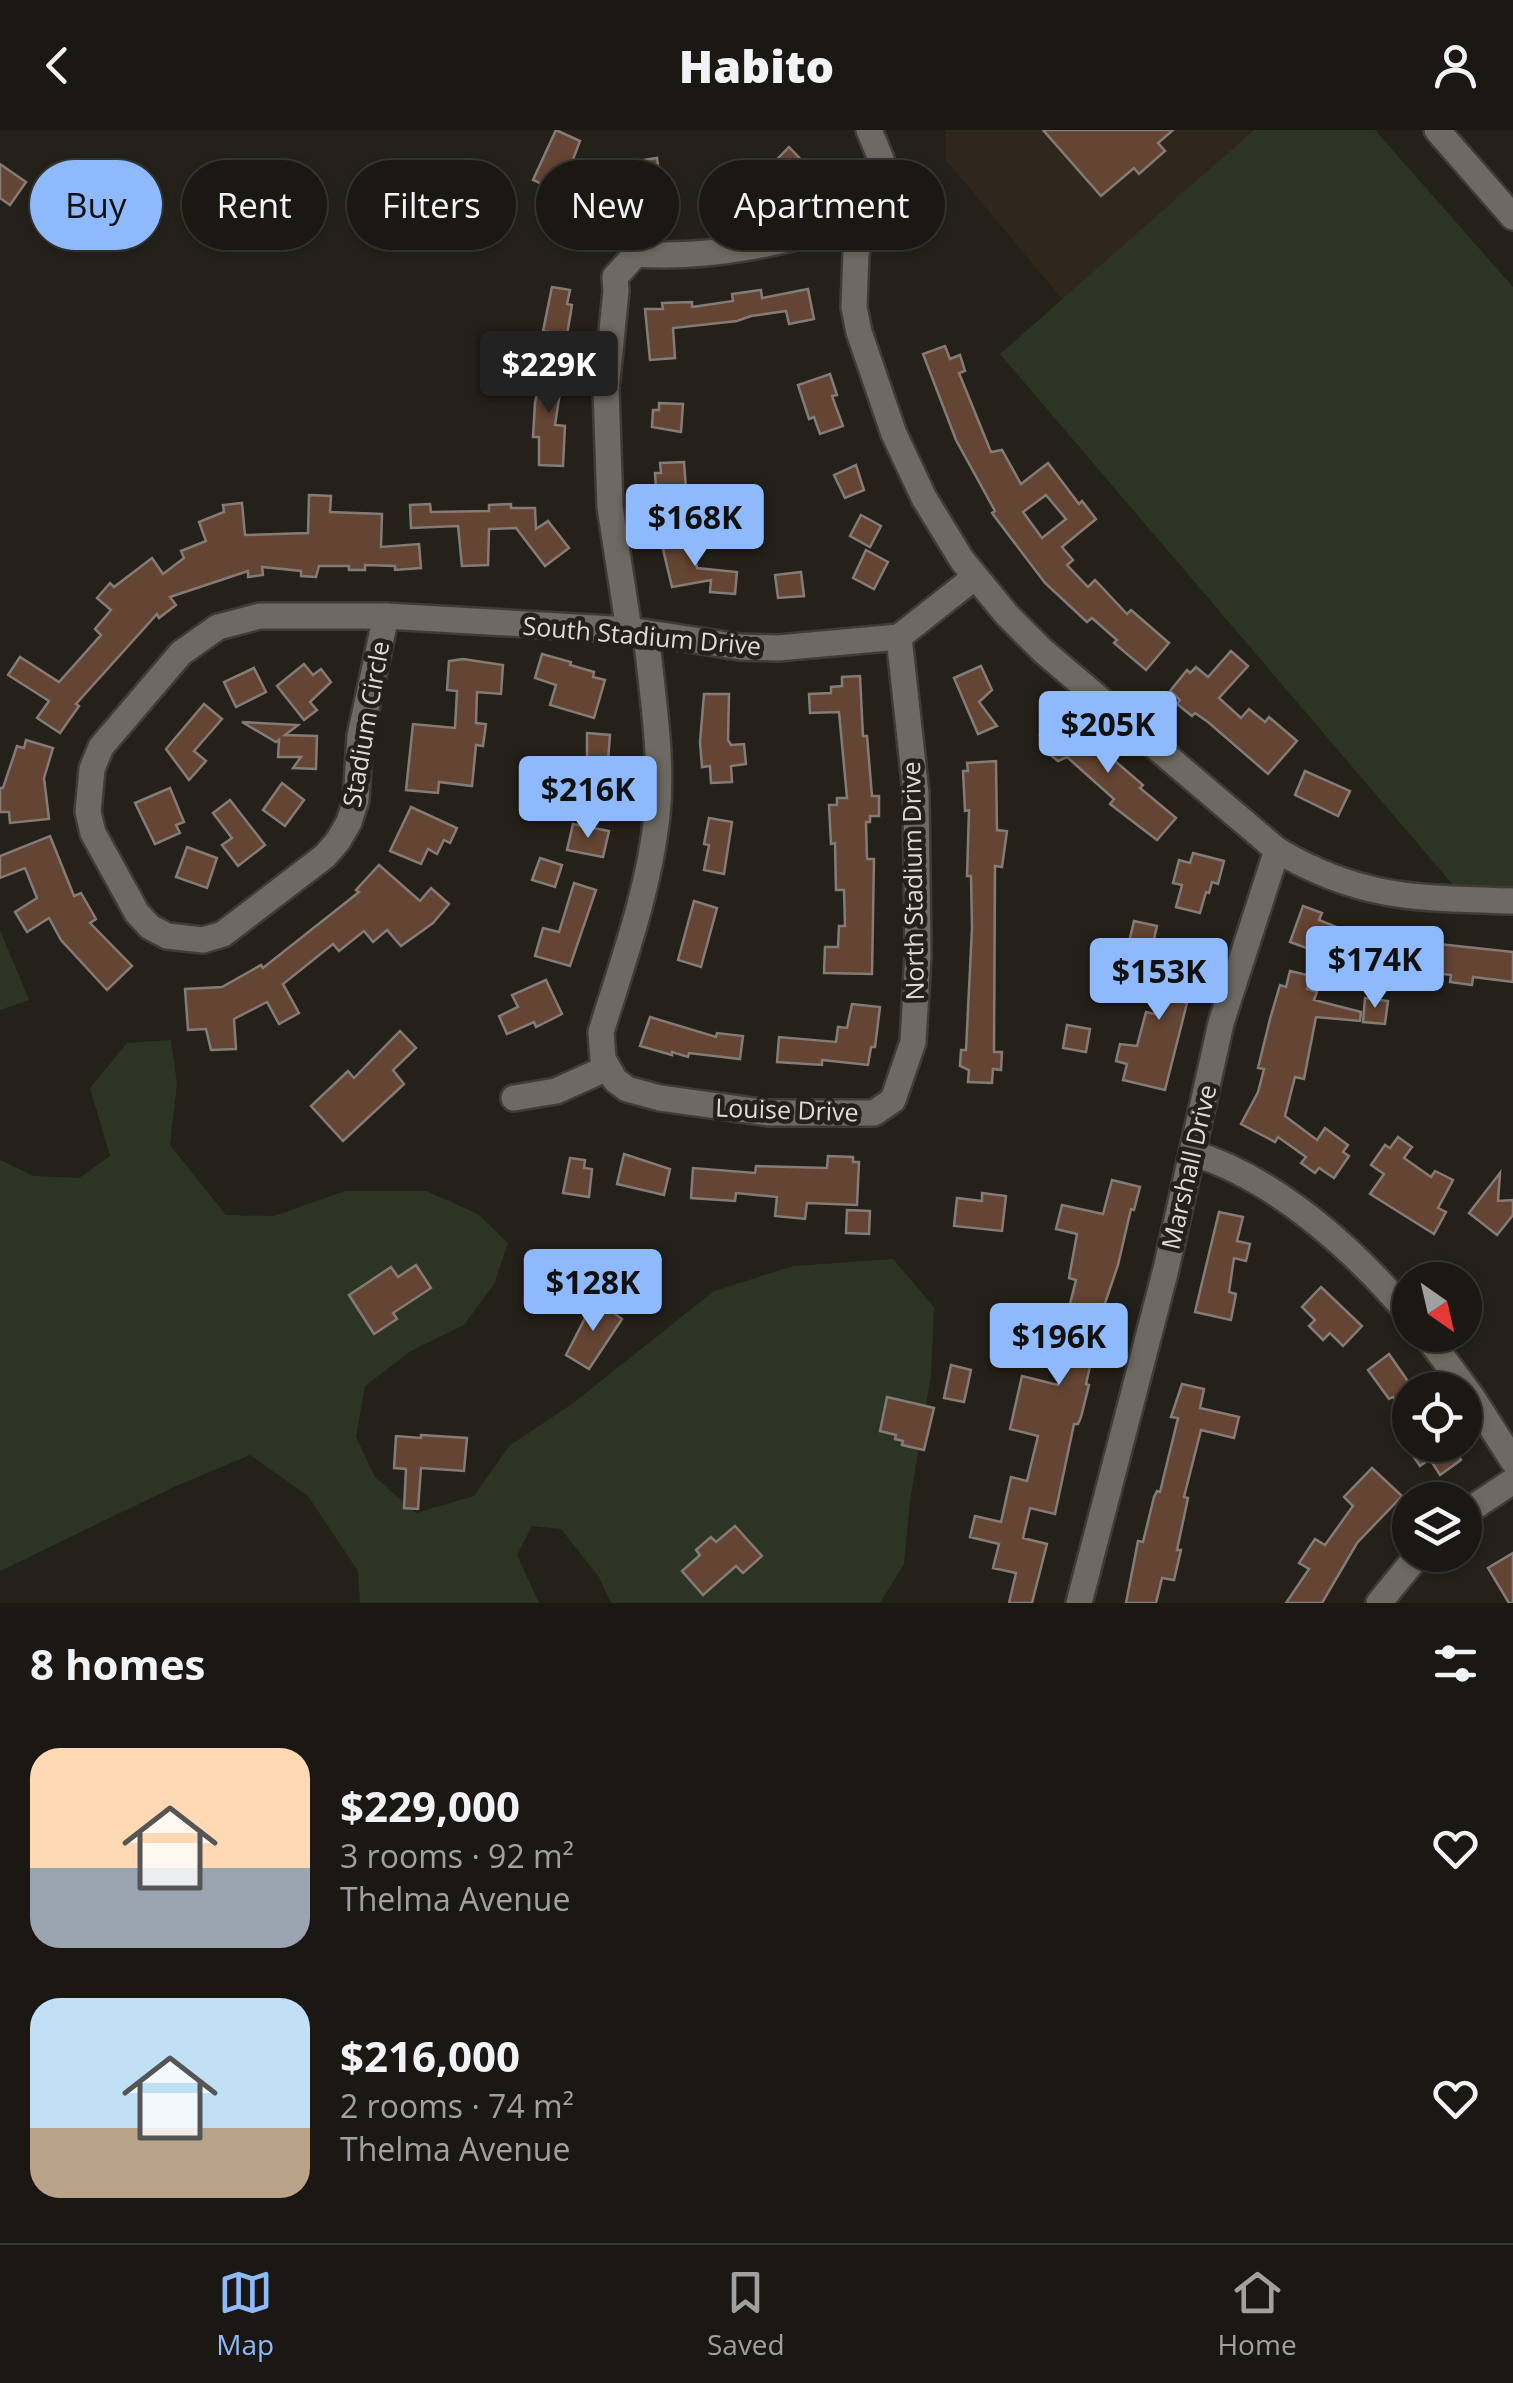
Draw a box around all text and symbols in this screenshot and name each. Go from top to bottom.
text: Habito [679,35,834,96]
icon: back [30,38,85,93]
icon: person [1428,38,1483,93]
chip: Buy [30,160,162,250]
chip: Rent [182,160,327,250]
chip: Filters [347,160,516,250]
chip: New [536,160,679,250]
chip: Apartment [699,160,945,250]
pin: $229K [479,331,619,416]
text: $229K [502,342,596,385]
pin: $168K [625,484,765,569]
text: $168K [648,495,742,538]
street label: South Stadium Drive [522,608,763,662]
street label: Stadium Circle [334,638,396,809]
pin: $205K [1038,691,1178,776]
text: $205K [1061,702,1155,745]
pin: $216K [518,756,658,841]
street label: North Stadium Drive [893,761,931,1001]
text: $216K [541,767,635,810]
pin: $174K [1305,926,1445,1011]
text: $174K [1328,937,1422,980]
pin: $153K [1089,938,1229,1023]
text: $153K [1112,949,1206,992]
street label: Marshall Drive [1153,1081,1223,1252]
street label: Louise Drive [715,1090,859,1128]
pin: $128K [523,1249,663,1334]
text: $128K [546,1260,640,1303]
north arrow [1392,1262,1482,1352]
map controls [1392,1262,1482,1572]
pin: $196K [989,1303,1129,1388]
text: $196K [1012,1314,1106,1357]
button: locate [1392,1372,1482,1462]
button: layers [1392,1482,1482,1572]
text: 8 homes [30,1635,205,1692]
icon: filters [1428,1636,1483,1691]
text: $229,000 [340,1777,520,1834]
icon: home [110,1788,230,1908]
icon: heart [1428,1821,1483,1876]
text: 3 rooms · 92 m² [340,1834,574,1877]
text: Thelma Avenue [340,1877,570,1920]
text: $216,000 [340,2027,520,2084]
icon: home [110,2038,230,2158]
icon: heart [1428,2071,1483,2126]
text: 2 rooms · 74 m² [340,2084,574,2127]
text: Thelma Avenue [340,2127,570,2170]
tab: Map [216,2265,274,2363]
tab: Saved [707,2265,785,2363]
tab: Home [1217,2265,1297,2363]

